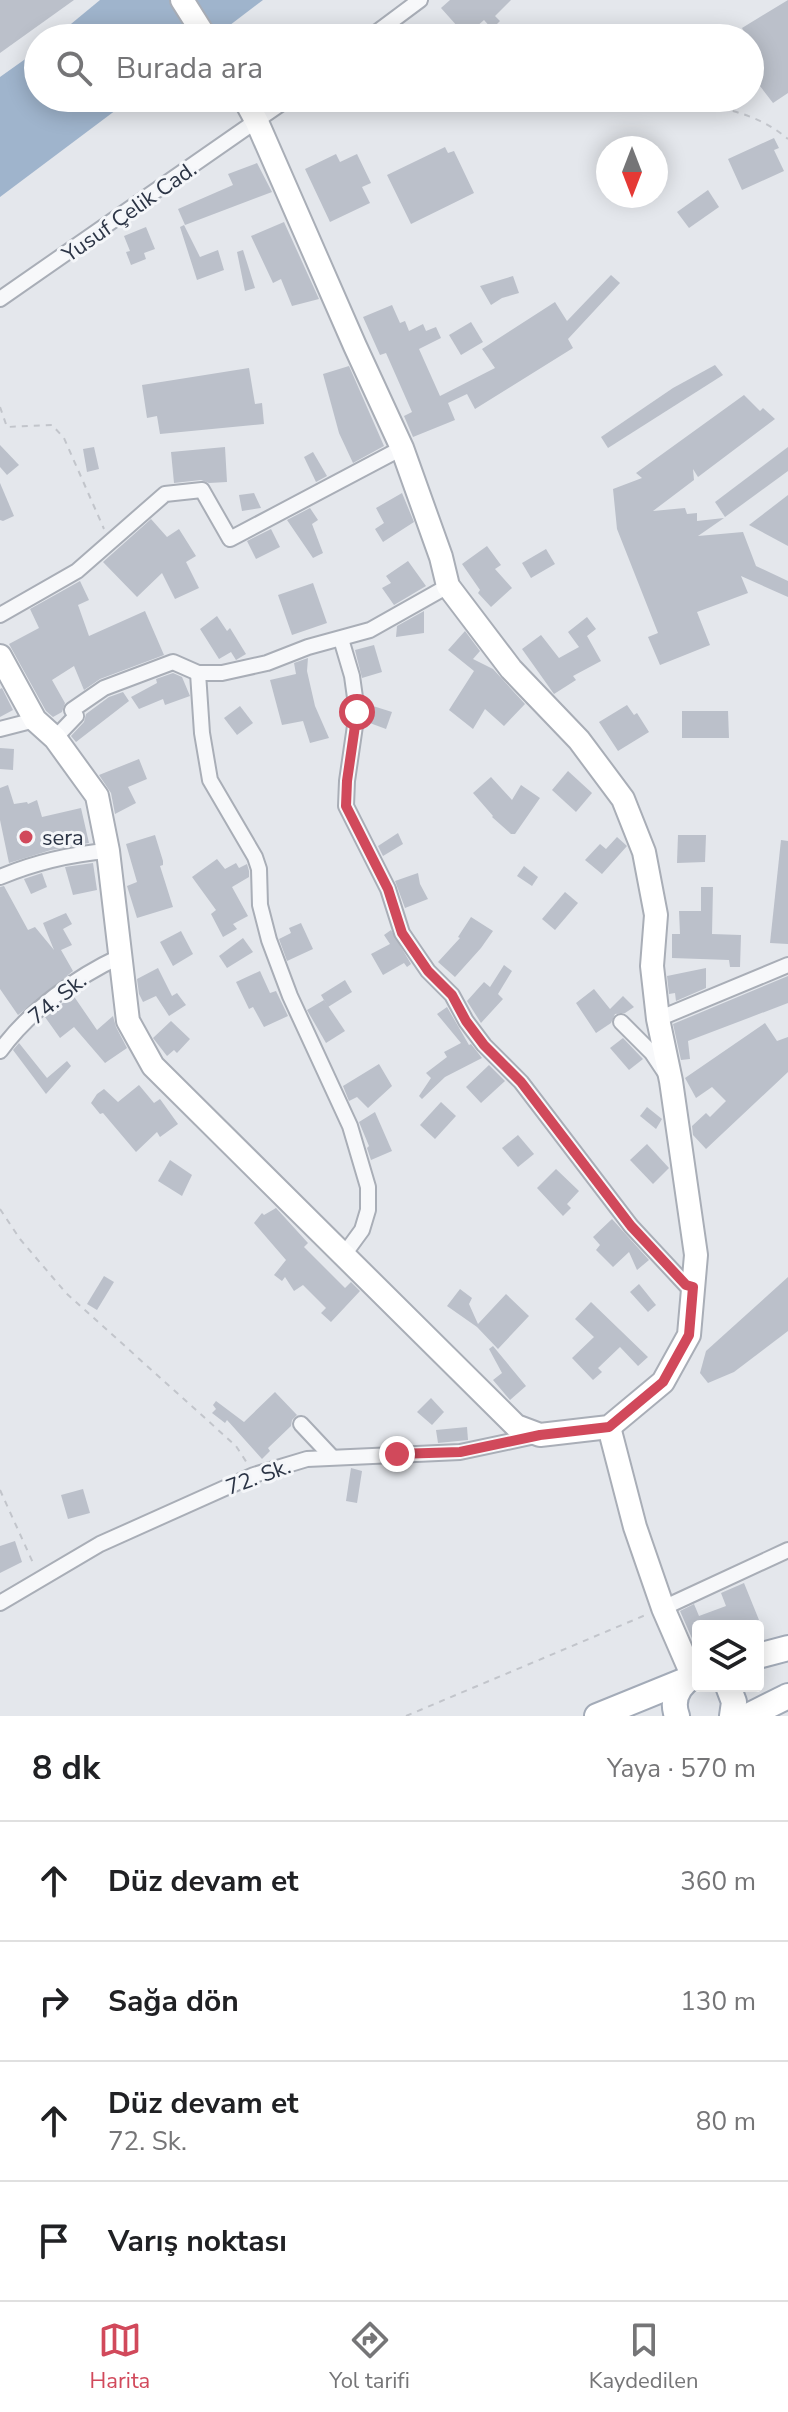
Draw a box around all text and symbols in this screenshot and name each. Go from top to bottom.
search box [24,24,764,112]
icon: search [52,46,96,90]
text: Burada ara [116,48,263,89]
north arrow [596,136,668,208]
street label: Yusuf Çelik Cad. [56,154,203,270]
route start [339,694,375,730]
place label: sera [42,823,84,853]
marker: sera [17,828,35,846]
street label: 74. Sk. [22,966,93,1031]
route end [379,1436,415,1472]
street label: 72. Sk. [222,1451,295,1502]
map controls [692,1620,764,1692]
button: layers [692,1620,764,1692]
text: 8 dk [32,1745,100,1791]
text: Yaya · 570 m [607,1751,756,1786]
icon: ahead [32,1859,76,1903]
text: Düz devam et [108,1861,299,1902]
text: 360 m [680,1864,756,1899]
icon: right [32,1979,76,2023]
text: Sağa dön [108,1981,239,2022]
text: 130 m [680,1984,756,2019]
text: Düz devam et [108,2083,299,2124]
icon: ahead [32,2099,76,2143]
text: 80 m [696,2104,756,2139]
text: 72. Sk. [108,2124,187,2159]
icon: arrive [32,2219,76,2263]
text: Varış noktası [108,2221,287,2262]
tab: Harita [90,2318,150,2396]
tab: Yol tarifi [329,2318,410,2396]
tab: Kaydedilen [589,2318,698,2396]

